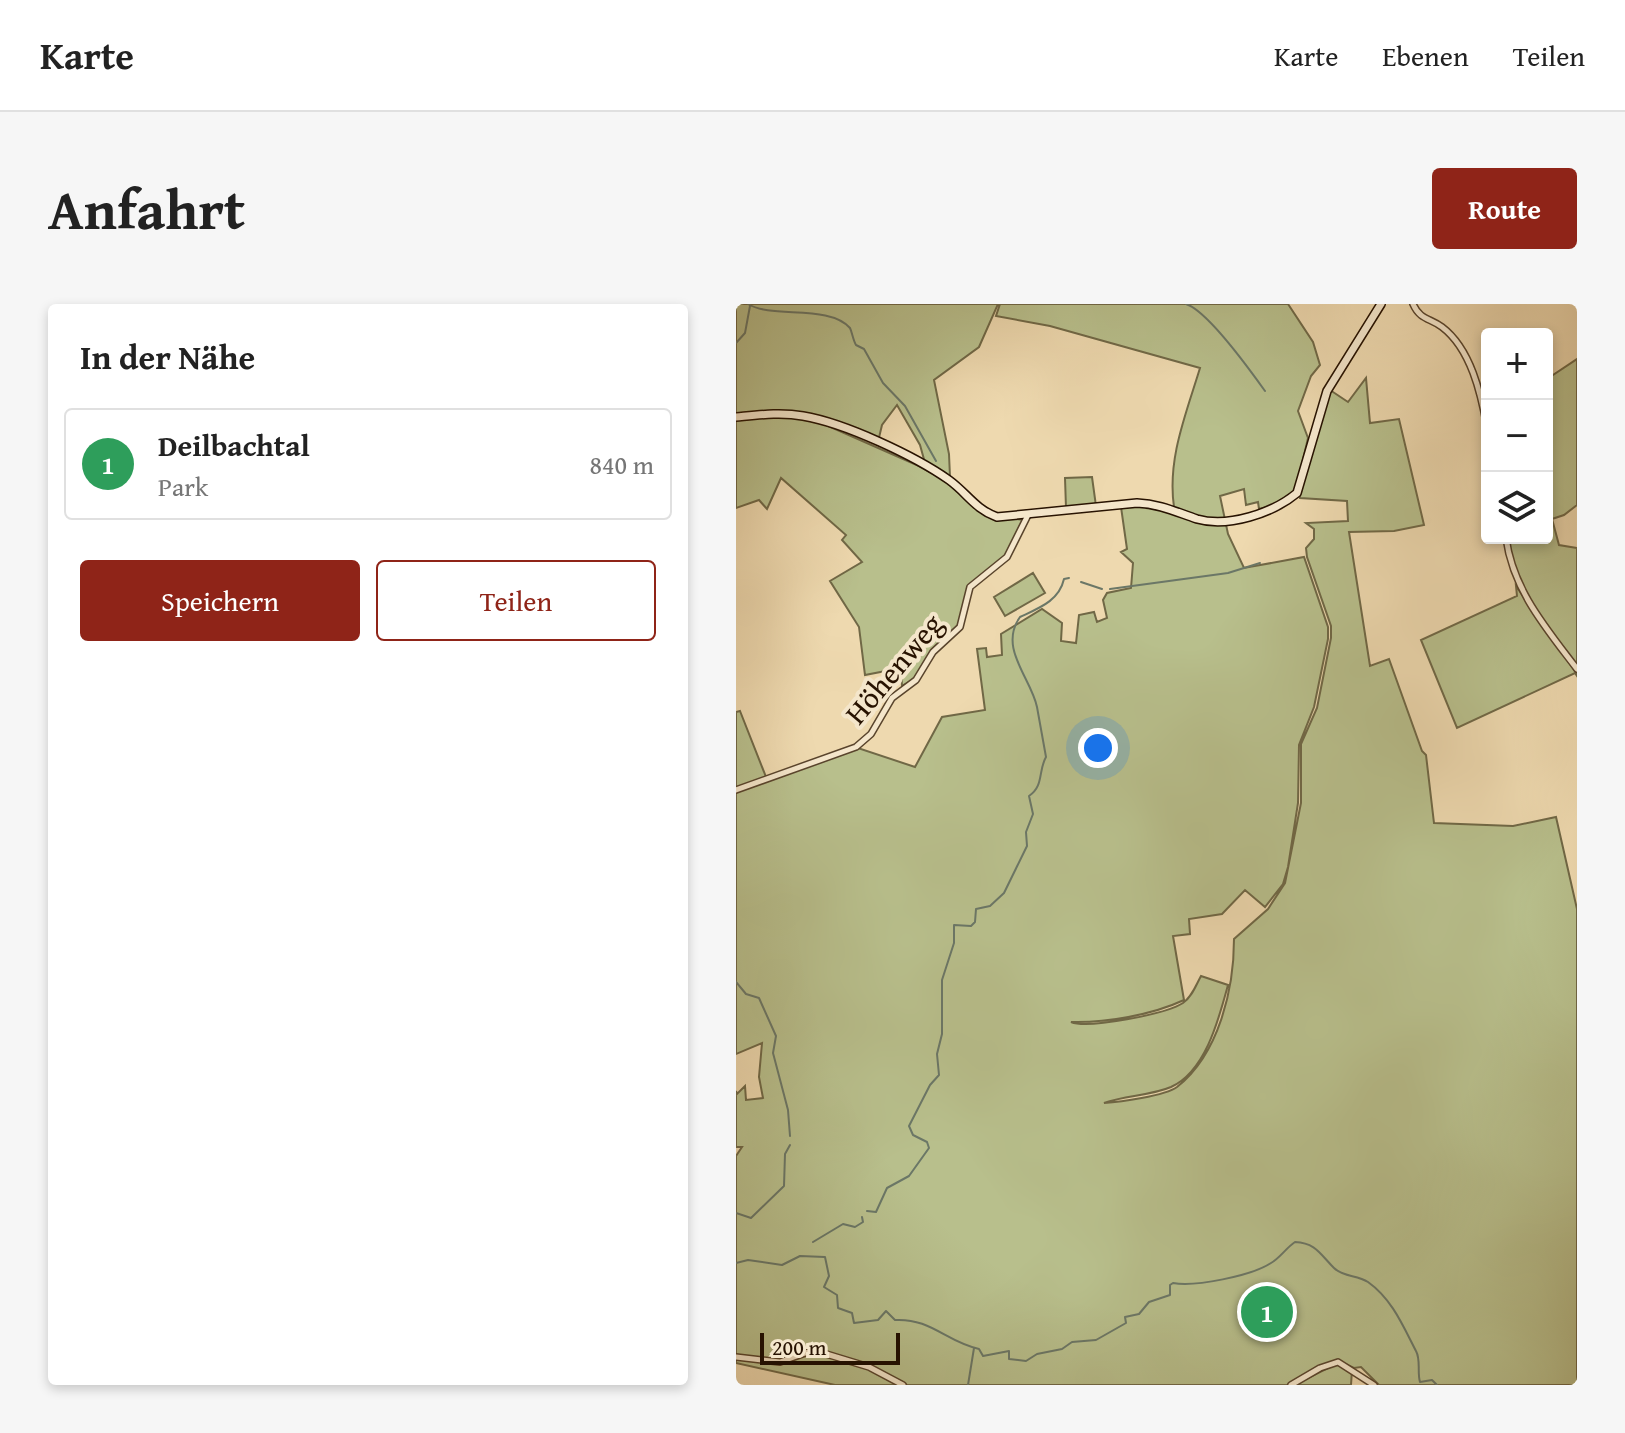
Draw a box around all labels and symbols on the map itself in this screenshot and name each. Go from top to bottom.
street label: Höhenweg [834,603,953,733]
your location [1078,728,1118,768]
pin: 1 [1241,1282,1293,1342]
scale bar [760,1329,900,1365]

